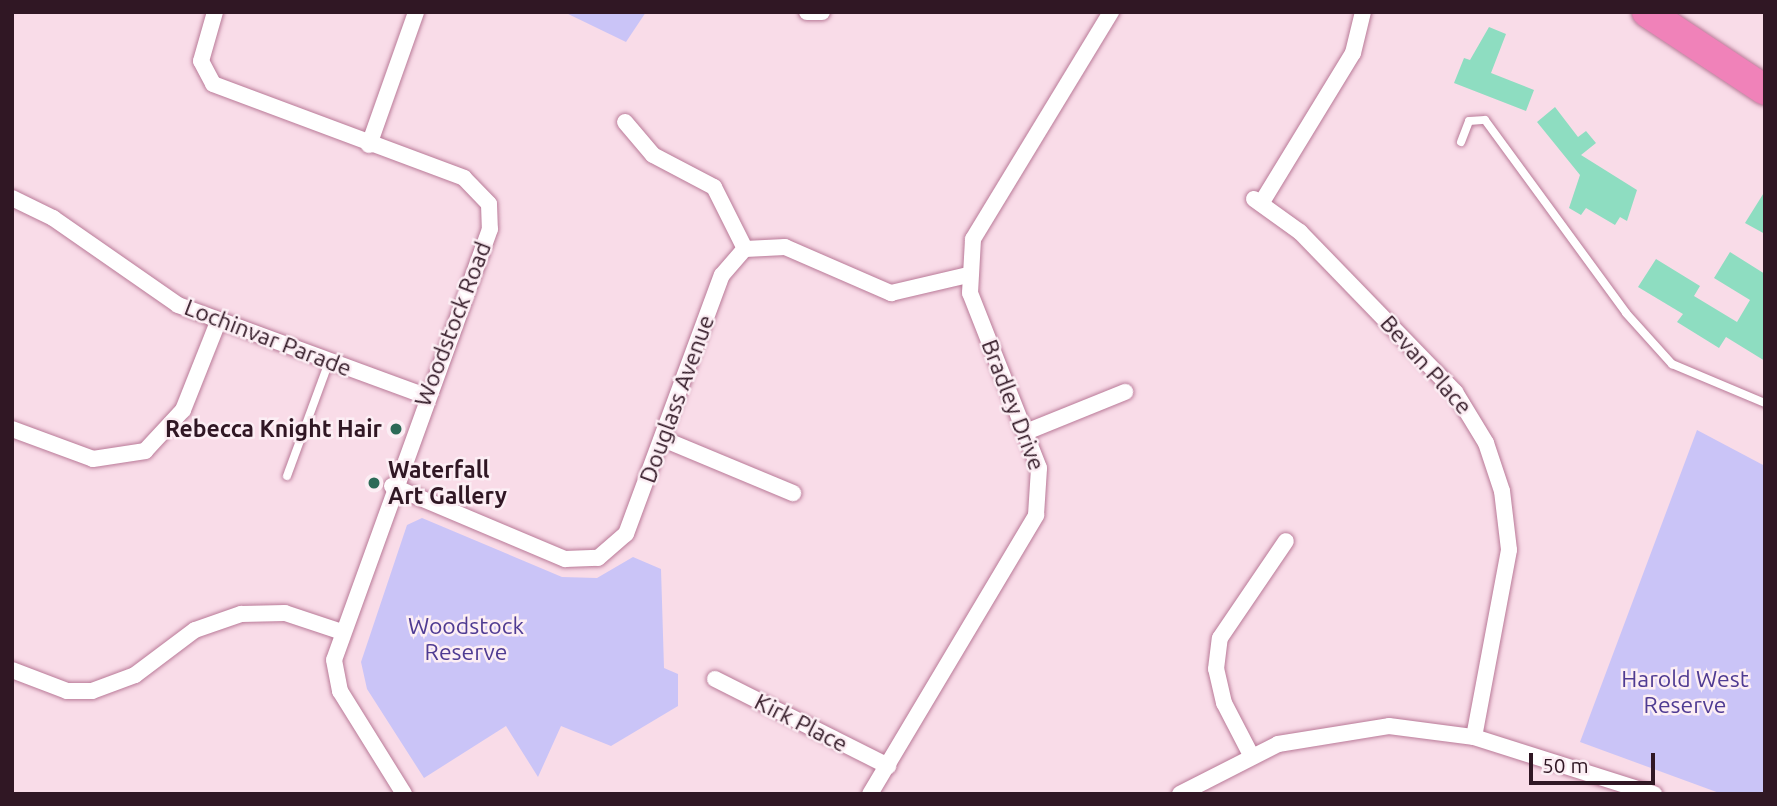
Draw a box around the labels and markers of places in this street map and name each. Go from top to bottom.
place label: Rebecca Knight Hair [165,415,382,443]
marker: Rebecca Knight Hair [388,421,404,437]
place label: Waterfall Art Gallery [388,456,507,510]
marker: Waterfall Art Gallery [366,475,382,491]

